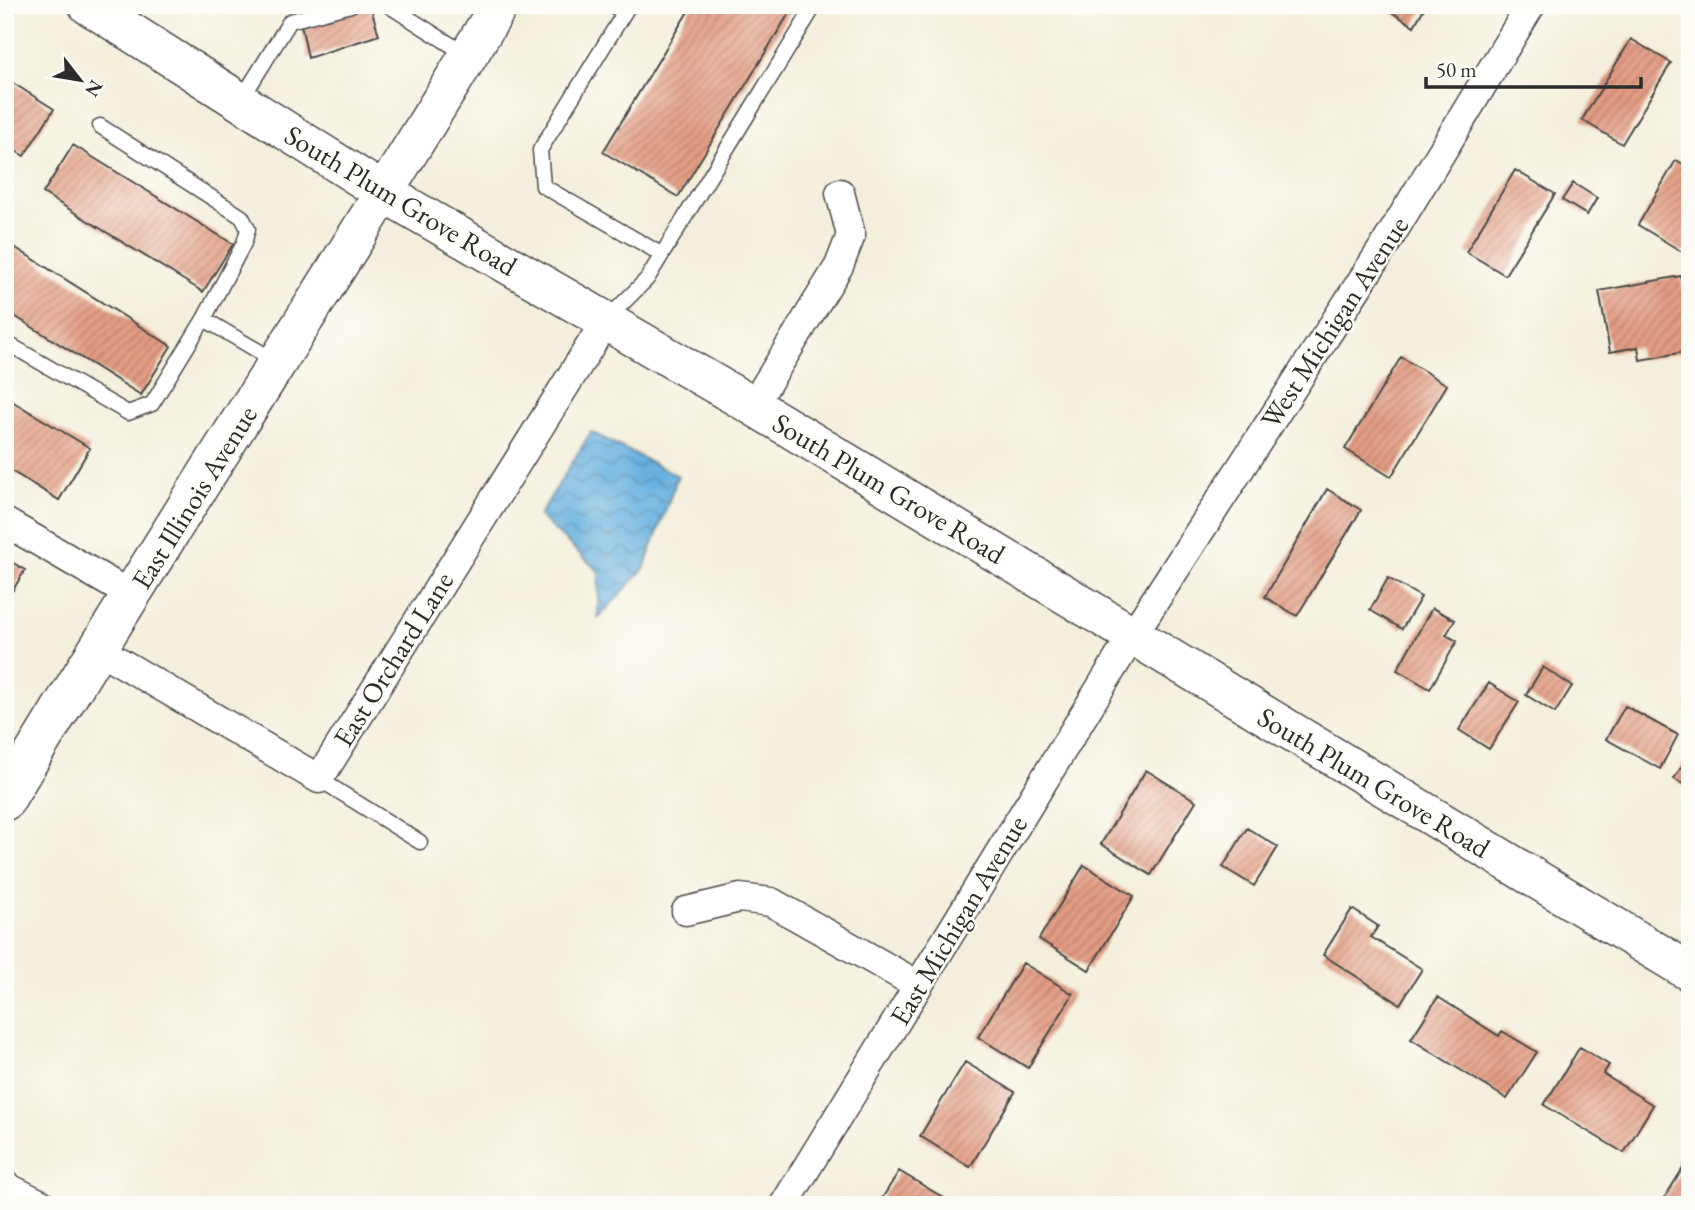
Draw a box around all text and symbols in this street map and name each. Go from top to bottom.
north arrow [46,46,116,116]
scale bar [1426,46,1641,90]
text: 50 m [1436,56,1477,83]
text: N [79,75,109,102]
street label: South Plum Grove Road [278,116,524,284]
street label: West Michigan Avenue [1252,209,1416,435]
street label: East Illinois Avenue [123,398,265,596]
street label: South Plum Grove Road [766,404,1012,572]
street label: East Orchard Lane [325,565,461,753]
street label: South Plum Grove Road [1251,698,1497,866]
street label: East Michigan Avenue [881,808,1035,1032]

